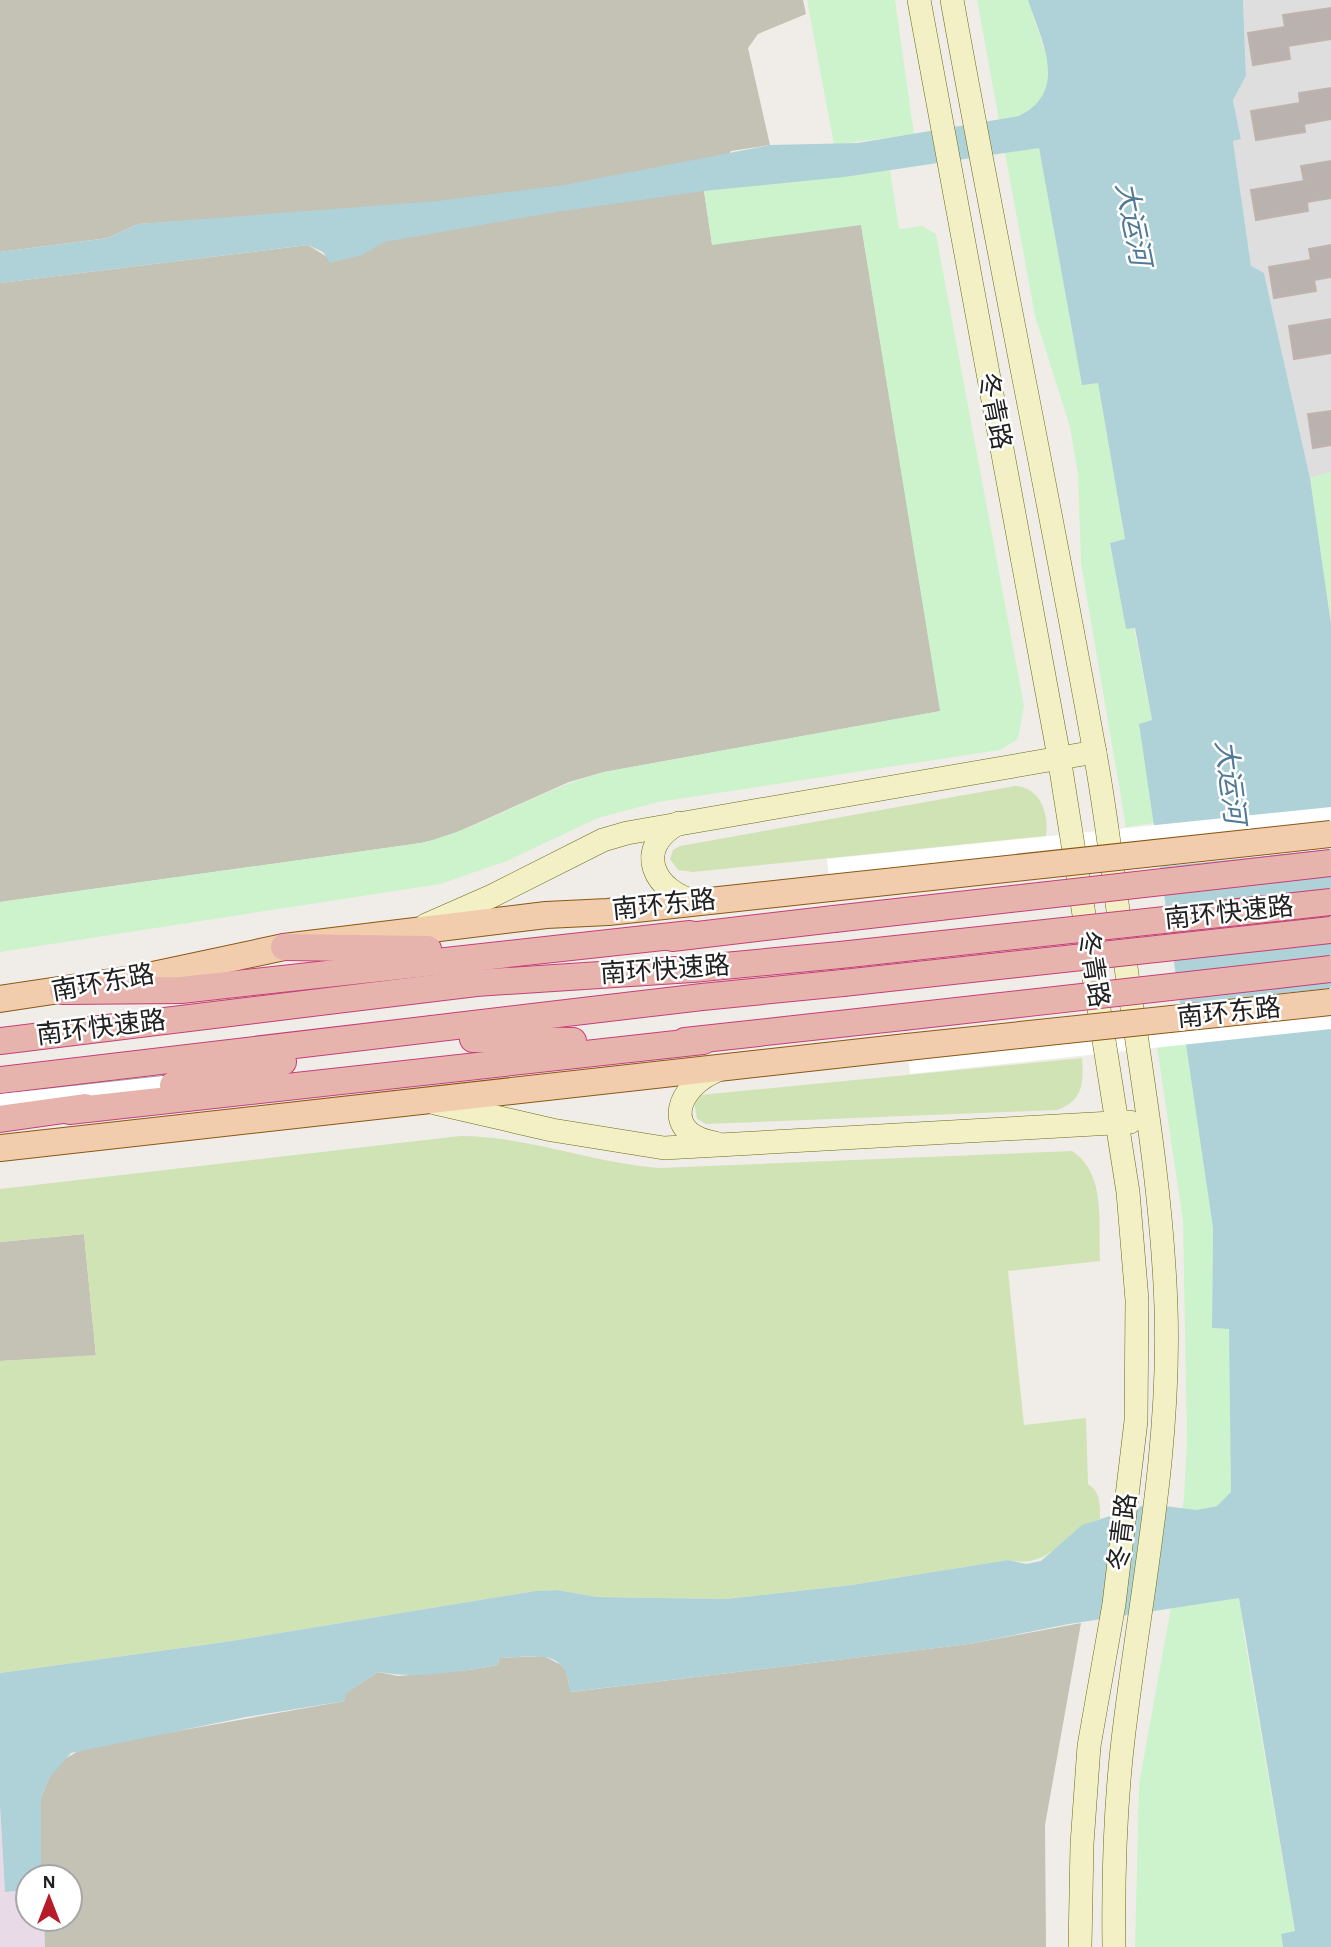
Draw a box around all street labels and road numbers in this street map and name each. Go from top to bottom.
street label: 冬青路 [974,370,1015,452]
street label: 南环东路 [611,886,717,923]
street label: 南环快速路 [1163,892,1295,933]
street label: 冬青路 [1074,928,1113,1010]
street label: 南环快速路 [599,951,731,988]
street label: 南环东路 [49,960,156,1005]
street label: 南环东路 [1176,994,1282,1031]
street label: 南环快速路 [35,1006,167,1049]
street label: 冬青路 [1104,1492,1141,1572]

